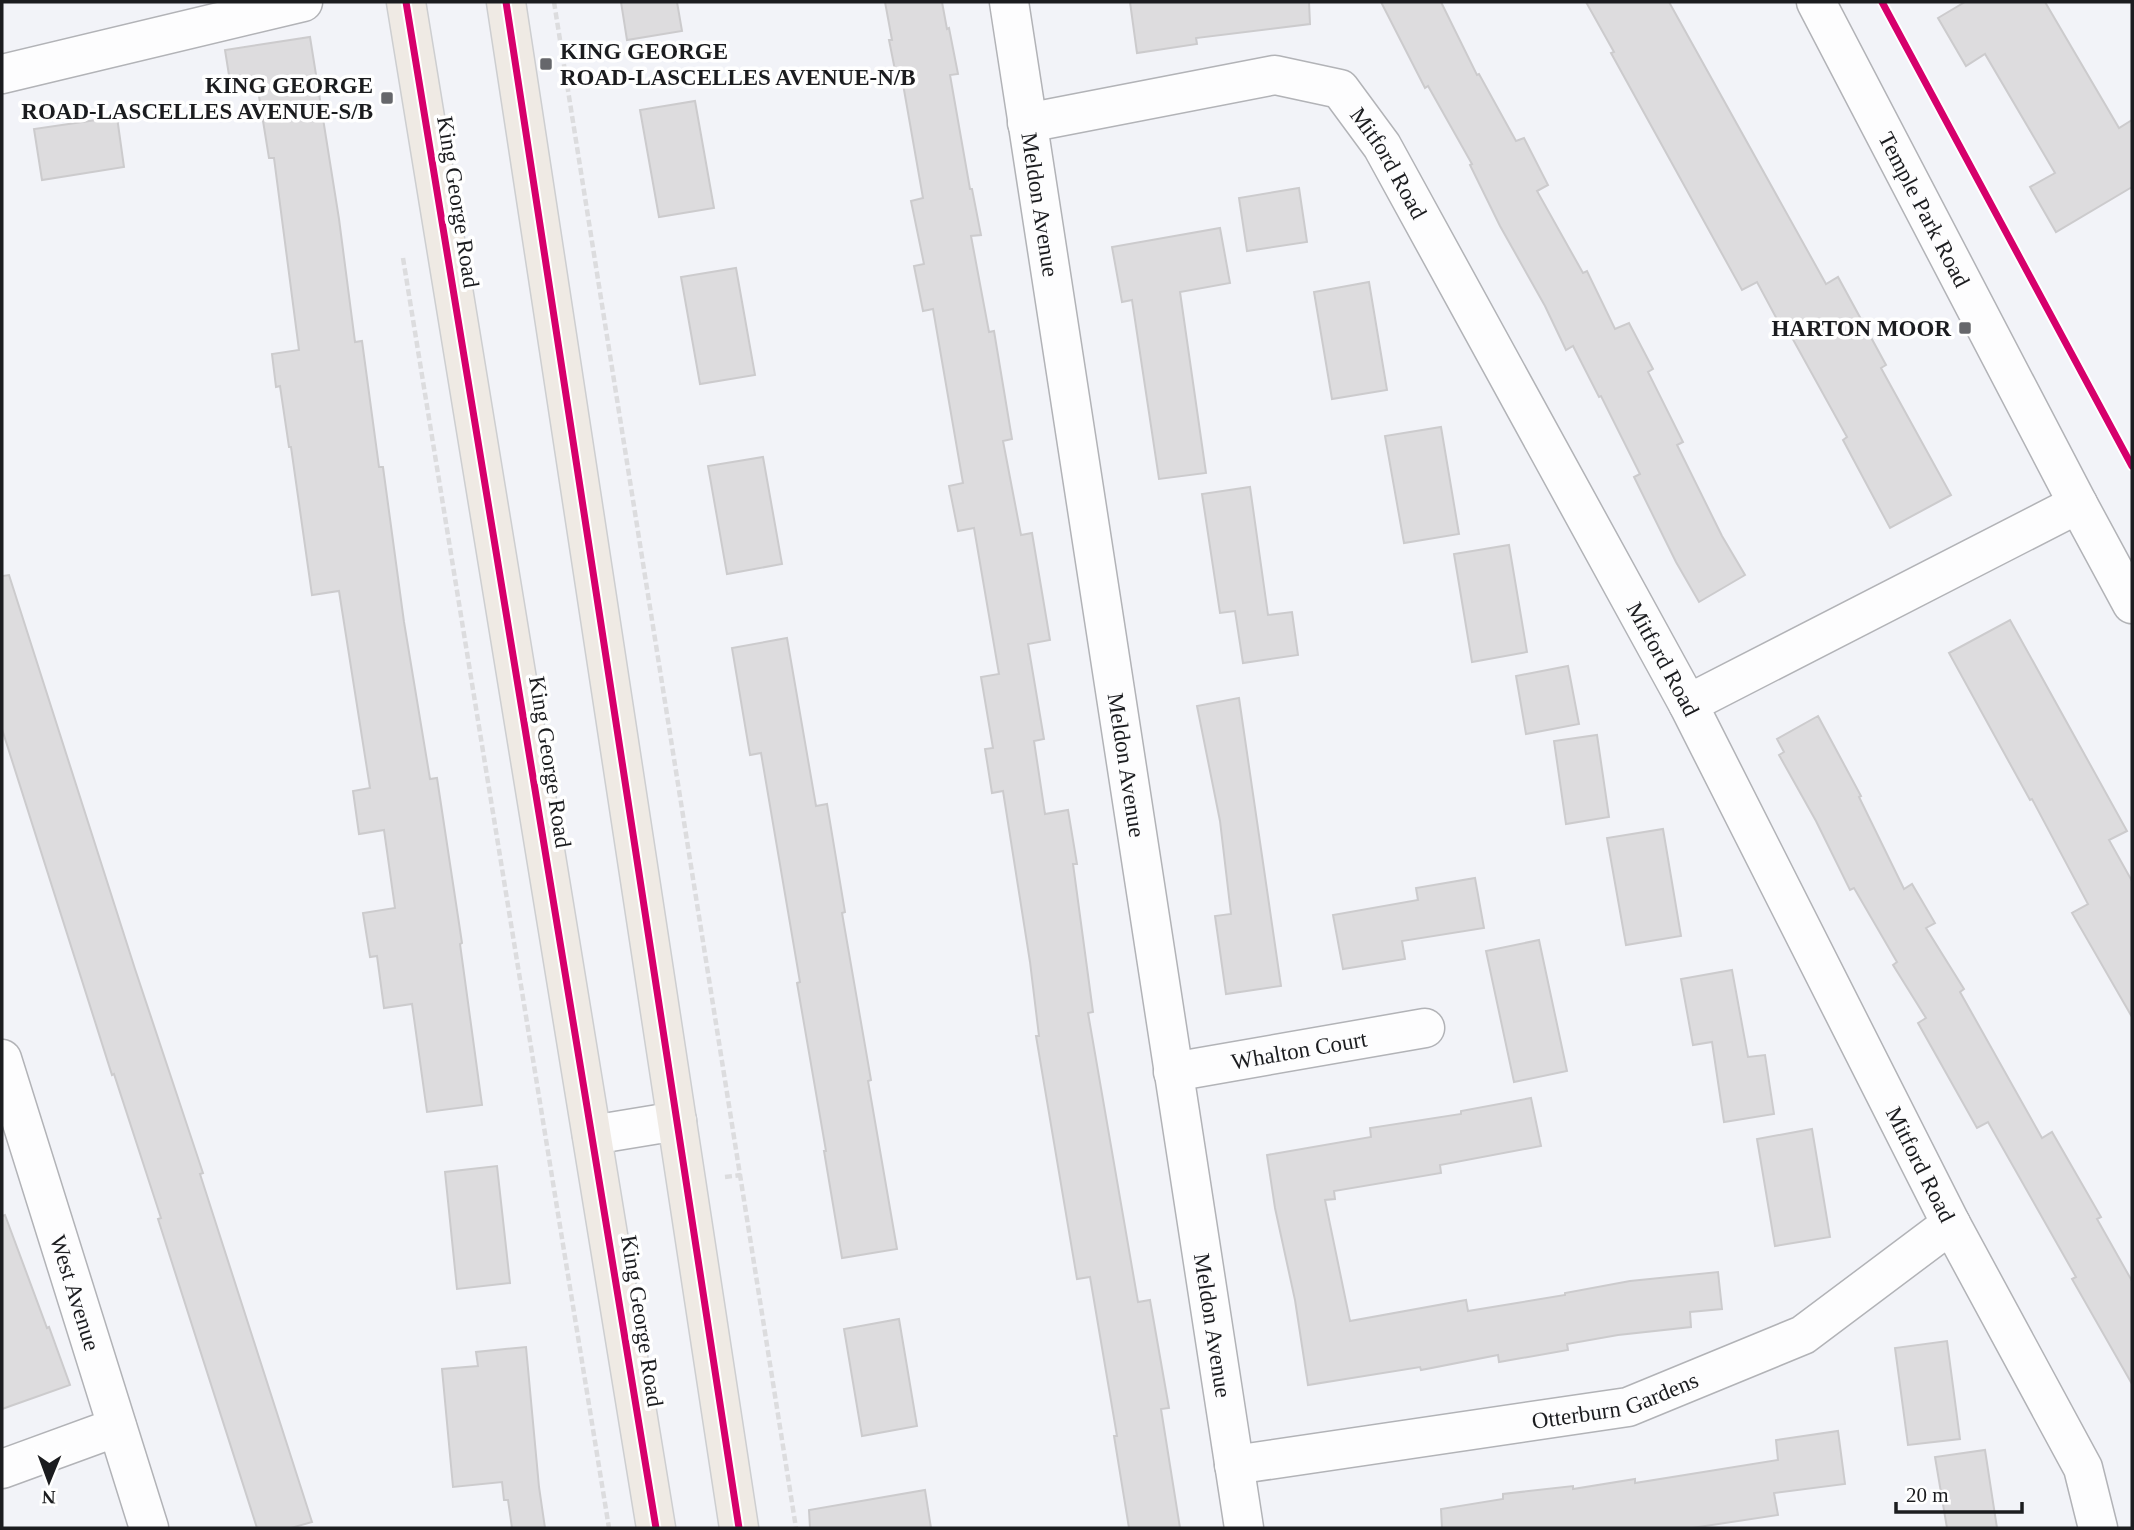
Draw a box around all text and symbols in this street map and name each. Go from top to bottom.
place label: KING GEORGE ROAD-LASCELLES AVENUE-N/B [560,39,916,90]
marker: KING GEORGE ROAD-LASCELLES AVENUE-N/B [538,56,554,72]
place label: KING GEORGE ROAD-LASCELLES AVENUE-S/B [21,73,373,124]
marker: KING GEORGE ROAD-LASCELLES AVENUE-S/B [379,90,395,106]
street label: Mitford Road [1345,102,1432,224]
street label: King George Road [432,114,484,290]
street label: Temple Park Road [1874,128,1975,291]
street label: Meldon Avenue [1017,131,1064,279]
place label: HARTON MOOR [1771,316,1951,341]
marker: HARTON MOOR [1957,320,1973,336]
street label: Mitford Road [1622,598,1705,720]
street label: King George Road [524,674,576,850]
street label: Meldon Avenue [1103,691,1150,839]
street label: Whalton Court [1229,1026,1370,1074]
street label: Mitford Road [1881,1102,1961,1226]
street label: West Avenue [45,1232,105,1354]
street label: King George Road [616,1233,668,1409]
street label: Meldon Avenue [1189,1251,1236,1399]
street label: Otterburn Gardens [1530,1367,1702,1434]
north arrow [14,1446,84,1516]
scale bar [1896,1470,2022,1514]
text: 20 m [1906,1483,1949,1507]
text: N [41,1487,56,1508]

